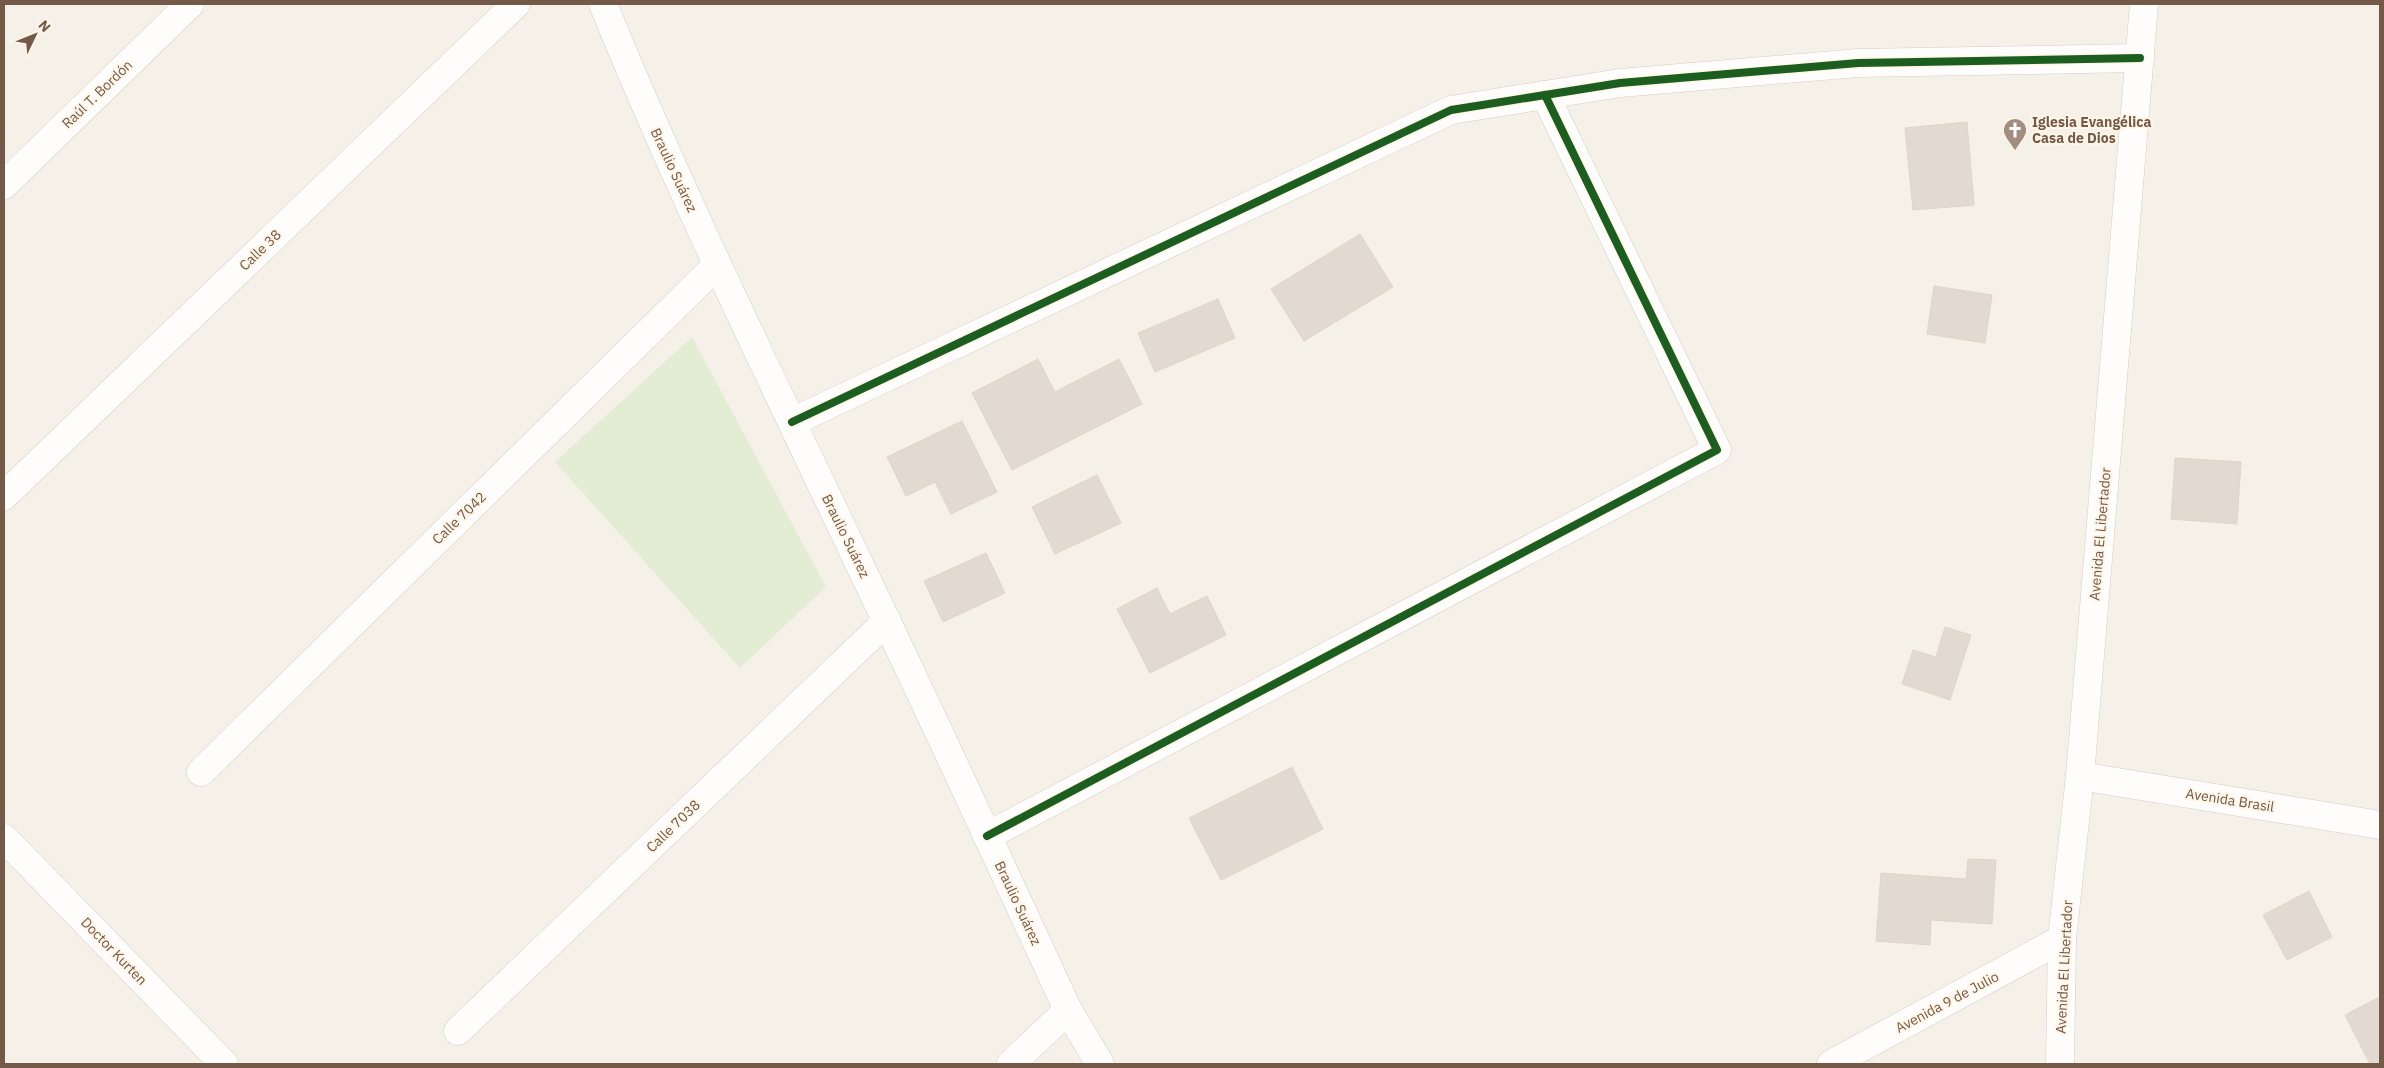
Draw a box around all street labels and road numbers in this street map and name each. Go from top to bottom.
street label: Raúl T. Bordón [58,56,136,132]
street label: Braulio Suárez [647,125,702,215]
street label: Calle 38 [235,226,285,274]
street label: Avenida El Libertador [2085,467,2115,601]
street label: Calle 7042 [428,488,490,548]
street label: Braulio Suárez [818,491,874,581]
street label: Avenida Brasil [2184,784,2276,816]
street label: Calle 7038 [642,796,704,856]
street label: Braulio Suárez [991,858,1046,948]
street label: Avenida El Libertador [2052,900,2076,1034]
street label: Doctor Kurten [77,913,151,989]
street label: Avenida 9 de Julio [1892,967,2002,1037]

